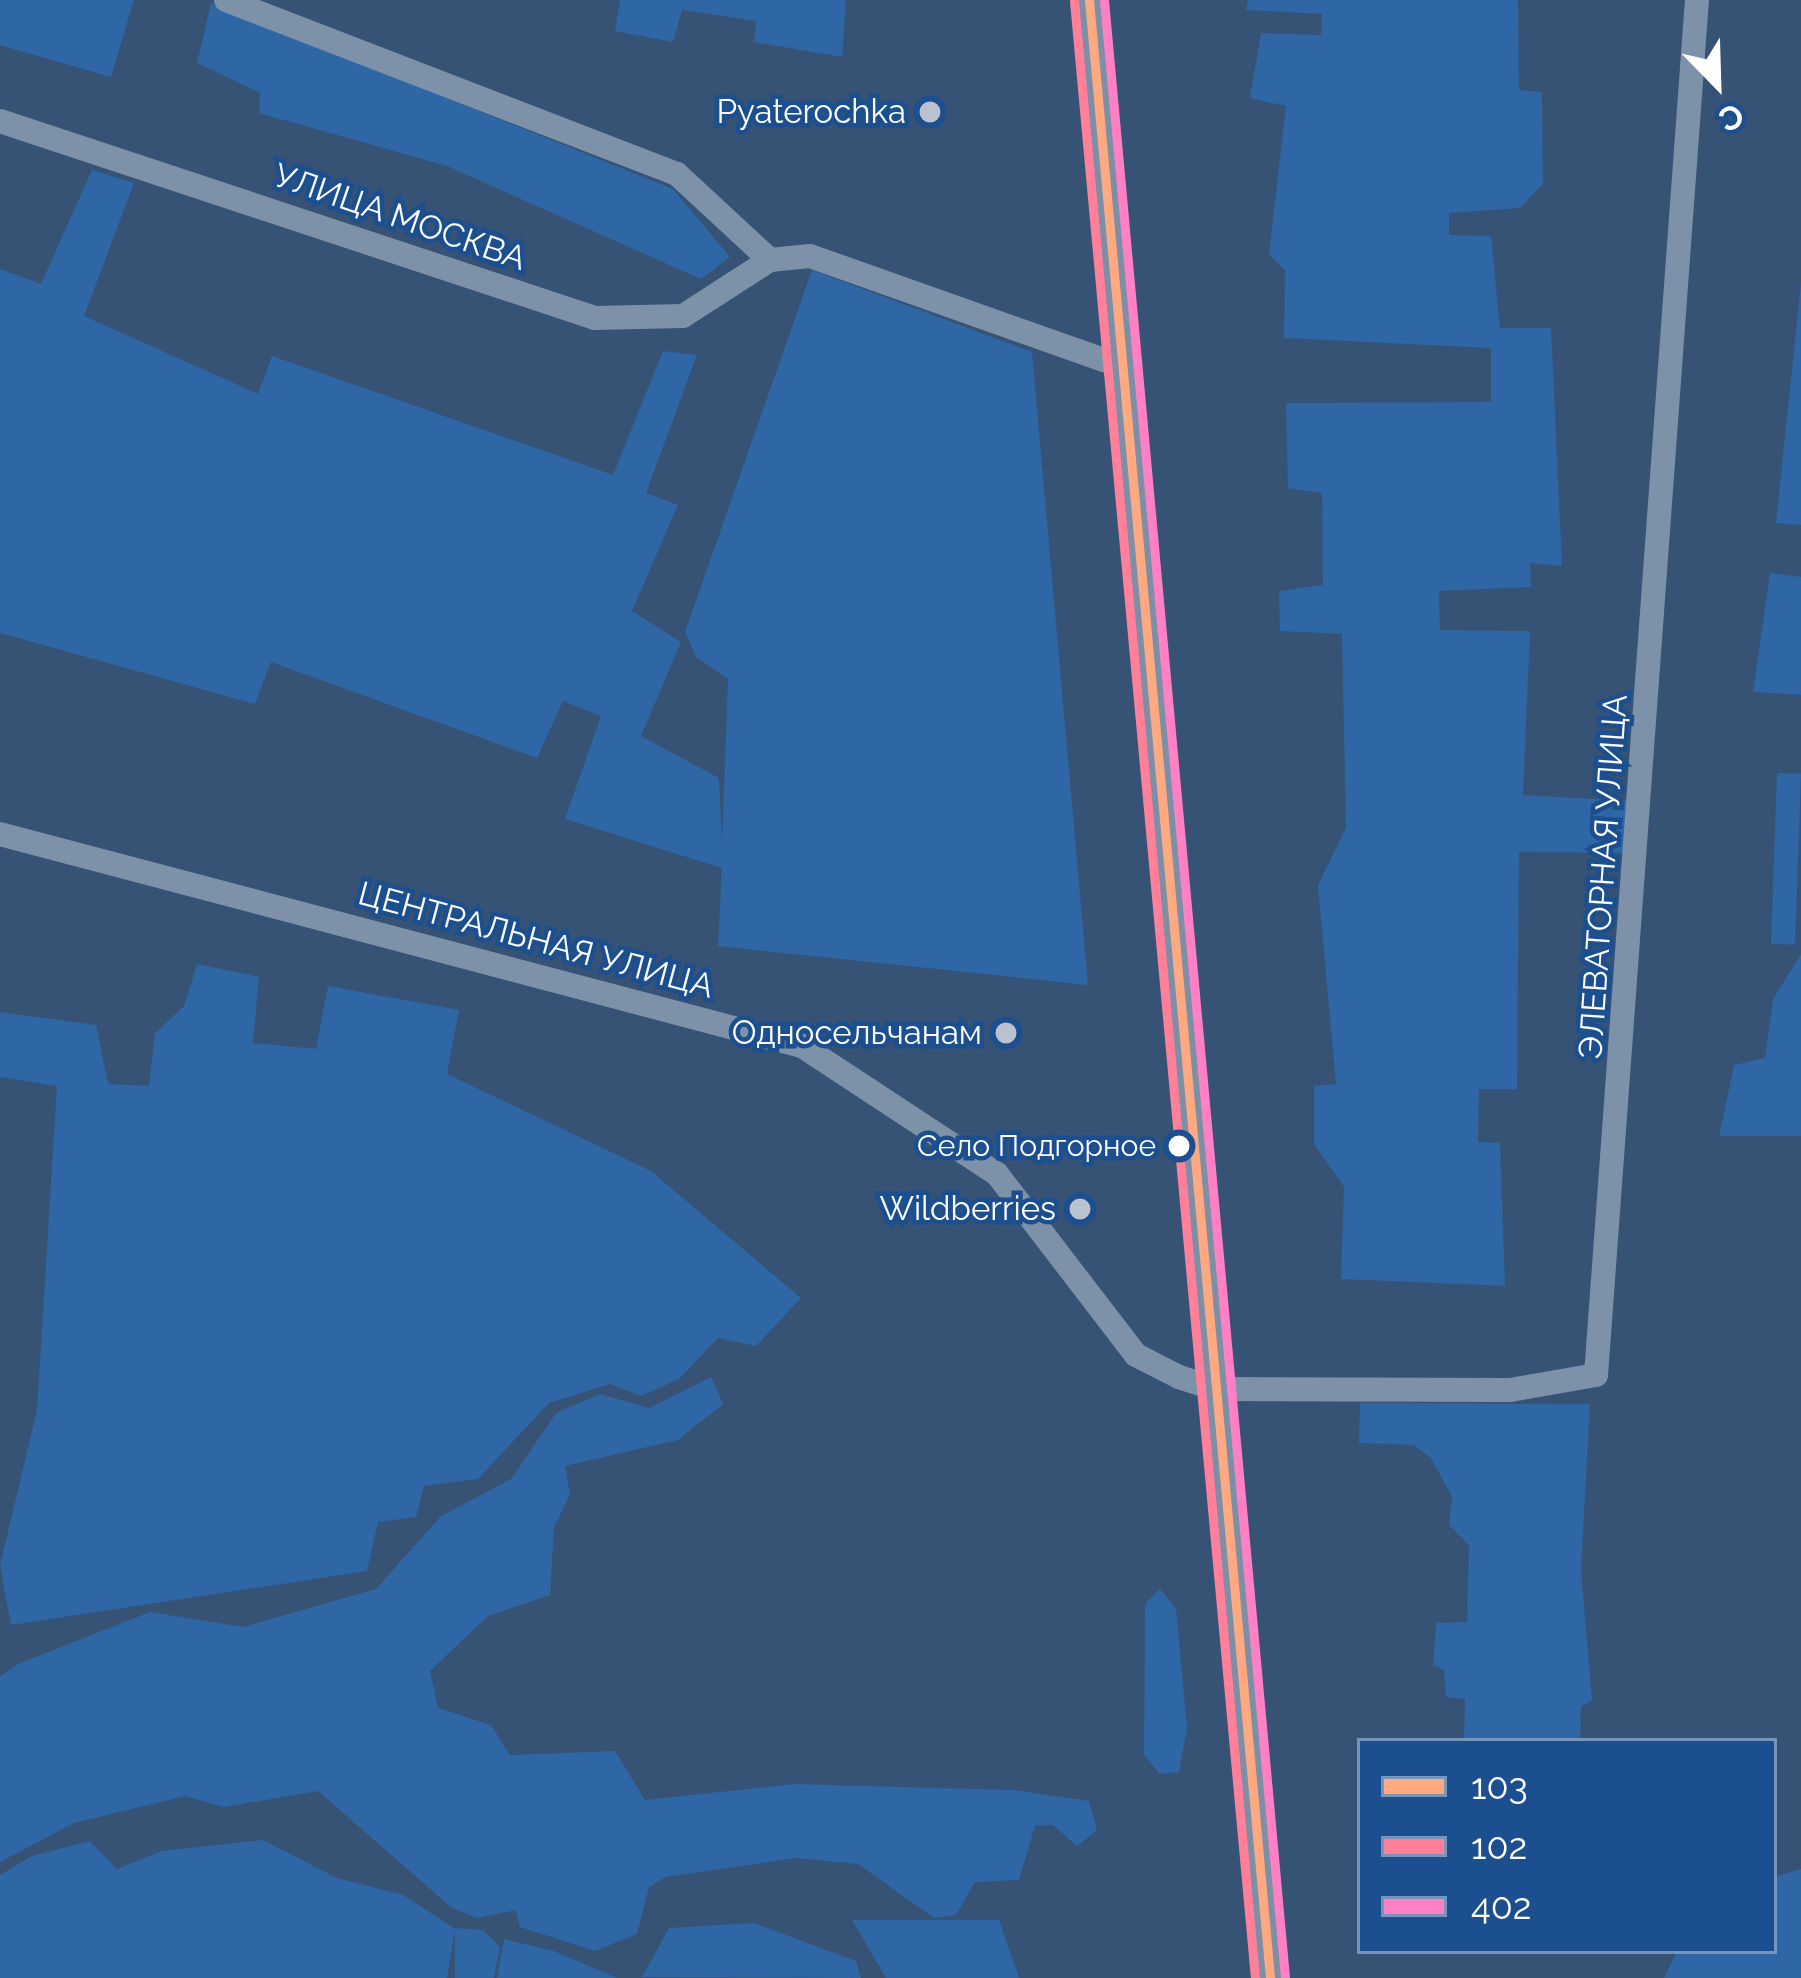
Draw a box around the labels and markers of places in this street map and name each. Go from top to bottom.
place label: Pyaterochka [717,92,906,132]
marker: Pyaterochka [917,99,943,125]
place label: Односельчанам [732,1013,982,1053]
marker: Односельчанам [993,1020,1019,1046]
place label: Село Подгорное [917,1128,1156,1164]
marker: Село Подгорное [1168,1135,1190,1157]
place label: Wildberries [879,1189,1056,1229]
marker: Wildberries [1067,1196,1093,1222]

